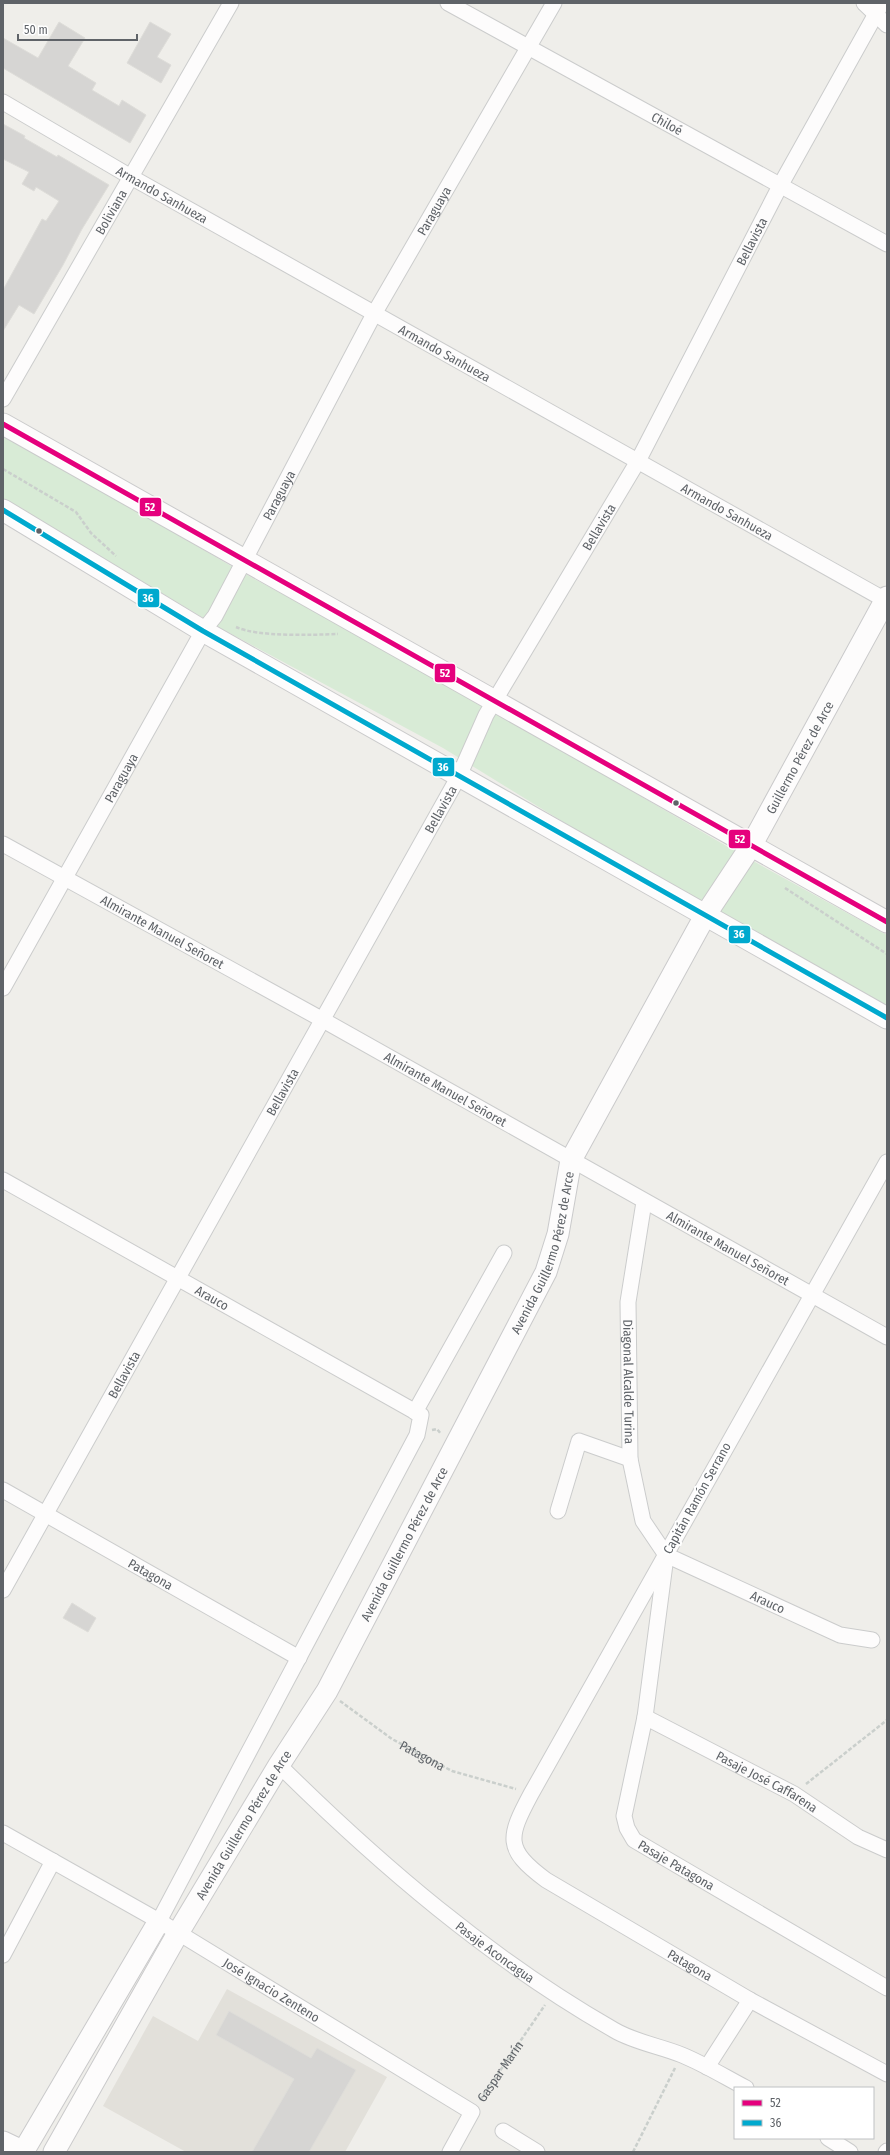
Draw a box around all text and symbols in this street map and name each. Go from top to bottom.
scale bar [18,16,137,42]
text: 50 m [24,23,48,37]
street label: Chiloé [649,109,685,138]
street label: Armando Sanhueza [114,163,210,226]
street label: Paraguaya [414,184,454,238]
street label: Boliviana [92,187,130,237]
street label: Bellavista [733,215,770,268]
street label: Armando Sanhueza [396,321,493,385]
street label: Paraguaya [259,468,298,522]
street label: Armando Sanhueza [679,480,776,543]
line badge: 52 [139,497,162,517]
text: 52 [145,501,155,514]
street label: Bellavista [579,501,618,553]
unlabelled marker [34,526,44,536]
line badge: 36 [137,588,160,608]
text: 36 [142,592,154,605]
line badge: 52 [434,663,456,683]
text: 52 [440,667,450,680]
street label: Guillermo Pérez de Arce [763,698,836,816]
street label: Paraguaya [101,751,140,805]
line badge: 36 [432,757,455,777]
text: 36 [437,761,449,774]
street label: Bellavista [421,783,460,835]
unlabelled marker [671,798,681,808]
line badge: 52 [728,829,751,849]
text: 52 [735,833,745,846]
street label: Almirante Manuel Señoret [98,892,227,972]
line badge: 36 [728,925,751,944]
text: 36 [733,928,745,941]
street label: Almirante Manuel Señoret [382,1049,510,1130]
street label: Bellavista [263,1066,301,1118]
street label: Avenida Guillermo Pérez de Arce [508,1170,576,1336]
street label: Almirante Manuel Señoret [664,1207,793,1288]
street label: Arauco [193,1282,232,1313]
street label: Diagonal Alcalde Turina [621,1319,637,1444]
street label: Bellavista [105,1348,143,1401]
street label: Capitán Ramón Serrano [660,1439,734,1556]
street label: Avenida Guillermo Pérez de Arce [358,1464,450,1623]
street label: Patagona [126,1555,176,1593]
street label: Arauco [748,1587,788,1616]
street label: Patagona [397,1737,448,1773]
street label: Avenida Guillermo Pérez de Arce [192,1747,294,1902]
street label: Pasaje José Caffarena [714,1748,820,1815]
street label: Pasaje Patagona [636,1837,717,1893]
street label: Pasaje Aconcagua [453,1918,537,1985]
street label: Patagona [665,1946,715,1984]
street label: José Ignacio Zenteno [221,1955,323,2025]
street label: Gaspar Marín [474,2038,526,2104]
legend [734,2087,874,2139]
text: 52 [770,2096,781,2110]
text: 36 [770,2116,781,2130]

